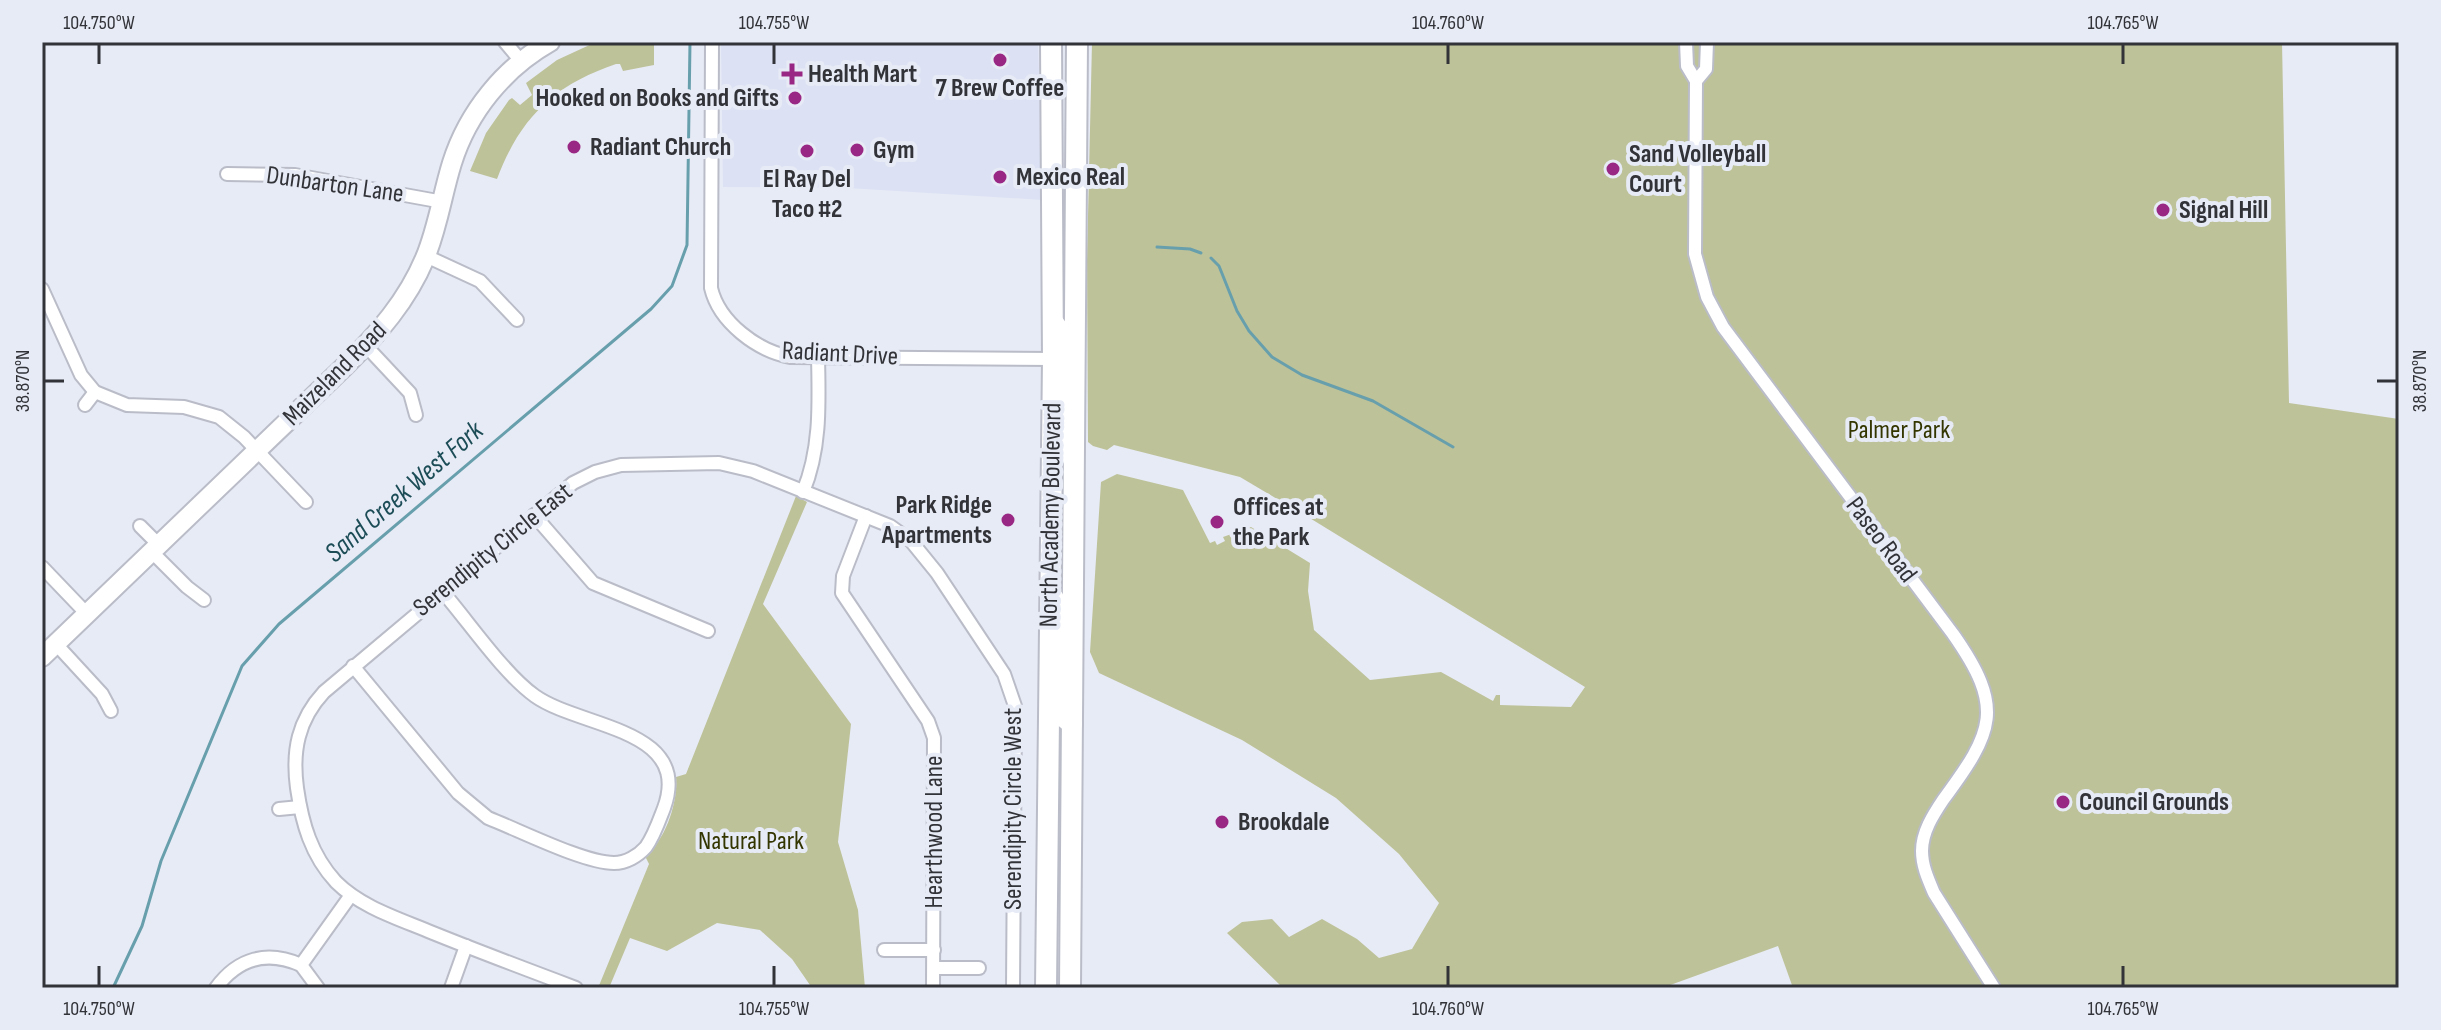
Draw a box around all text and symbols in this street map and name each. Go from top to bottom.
text: 104.750°W [63,11,135,35]
text: 104.755°W [739,11,809,35]
text: 104.760°W [1412,11,1484,35]
text: 104.765°W [2087,11,2159,35]
marker: 7 Brew Coffee [991,51,1009,69]
place label: Health Mart [808,59,918,90]
marker: Health Mart [783,65,801,83]
place label: 7 Brew Coffee [936,73,1064,104]
place label: Hooked on Books and Gifts [535,83,779,114]
marker: Hooked on Books and Gifts [786,89,804,107]
place label: Radiant Church [590,132,731,163]
place label: Gym [873,135,914,166]
marker: Radiant Church [565,138,583,156]
place label: Sand Volleyball Court [1629,139,1766,200]
marker: Gym [848,141,866,159]
marker: El Ray Del Taco #2 [798,142,816,160]
street label: Dunbarton Lane [264,160,406,210]
marker: Sand Volleyball Court [1604,160,1622,178]
place label: Mexico Real [1016,162,1125,193]
place label: El Ray Del Taco #2 [763,164,851,225]
marker: Mexico Real [991,168,1009,186]
place label: Signal Hill [2179,195,2268,226]
marker: Signal Hill [2154,201,2172,219]
street label: Maizeland Road [277,316,393,432]
street label: Radiant Drive [781,335,899,373]
text: 38.870°N [11,350,35,412]
text: 38.870°N [2408,350,2432,412]
street label: North Academy Boulevard [1034,402,1068,628]
water label: Sand Creek West Fork [318,413,491,570]
park label: Palmer Park [1848,415,1950,446]
street label: Serendipity Circle East [407,476,579,624]
place label: Park Ridge Apartments [881,490,992,551]
street label: Paseo Road [1839,491,1923,589]
place label: Offices at the Park [1233,492,1324,553]
marker: Park Ridge Apartments [999,511,1017,529]
marker: Offices at the Park [1208,513,1226,531]
street label: Serendipity Circle West [998,708,1029,910]
street label: Hearthwood Lane [919,756,950,908]
place label: Council Grounds [2079,787,2229,818]
marker: Council Grounds [2054,793,2072,811]
place label: Brookdale [1238,807,1330,838]
marker: Brookdale [1213,813,1231,831]
park label: Natural Park [698,826,804,857]
text: 104.750°W [63,997,135,1021]
text: 104.755°W [739,997,809,1021]
text: 104.760°W [1412,997,1484,1021]
text: 104.765°W [2087,997,2159,1021]

